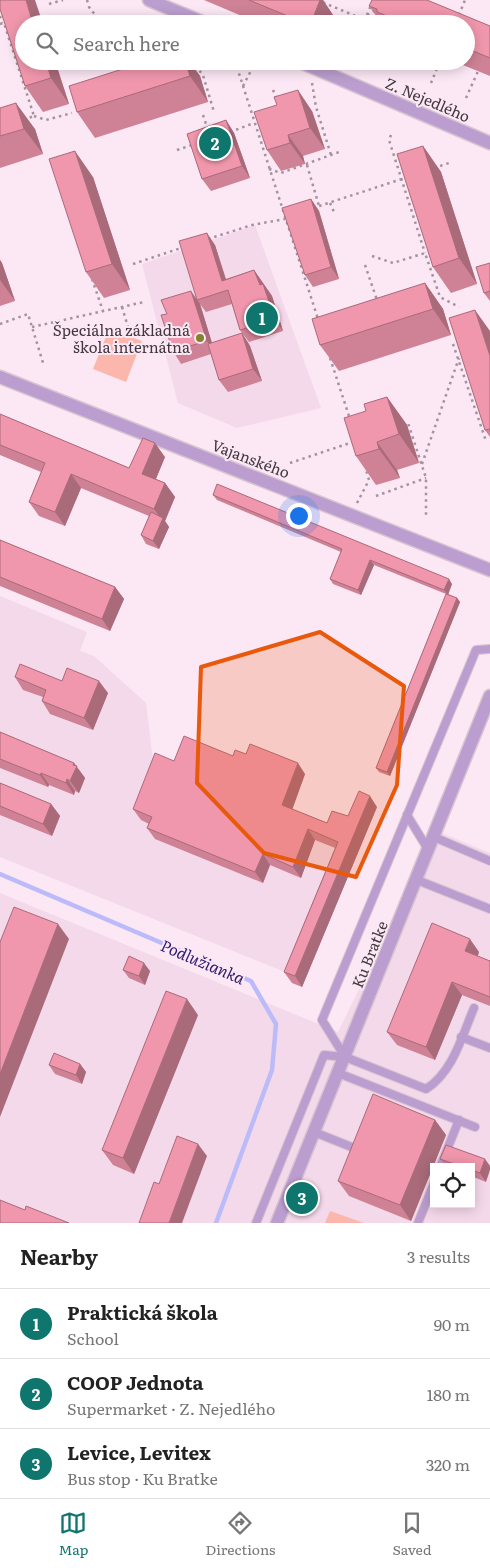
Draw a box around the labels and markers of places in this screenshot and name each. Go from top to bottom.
pin: 2 [199,124,231,162]
pin: 1 [246,299,278,337]
place label: Špeciálna základná škola internátna [53,318,191,358]
marker: Špeciálna základná škola internátna [194,332,206,344]
pin: 3 [286,1179,318,1217]

